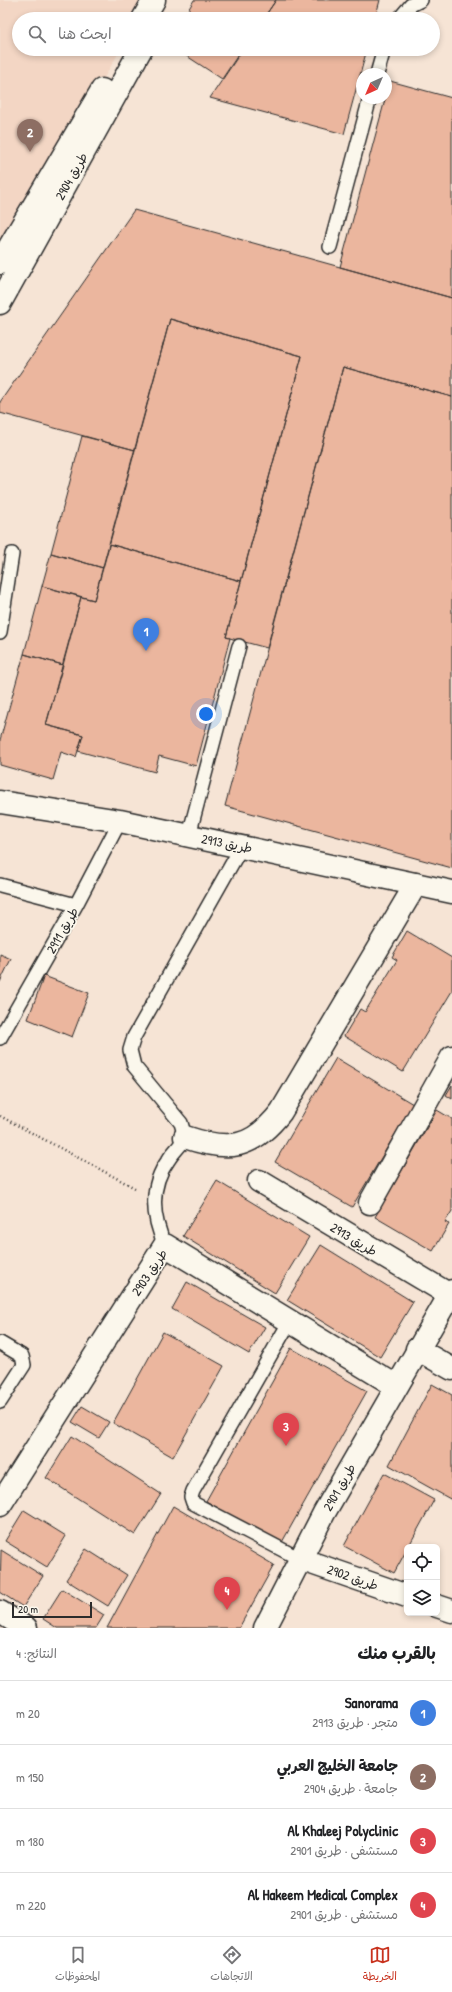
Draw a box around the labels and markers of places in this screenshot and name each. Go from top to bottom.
pin: 2 [17,119,43,152]
pin: 1 [133,618,159,651]
pin: 3 [273,1413,299,1446]
pin: 4 [214,1577,240,1610]

